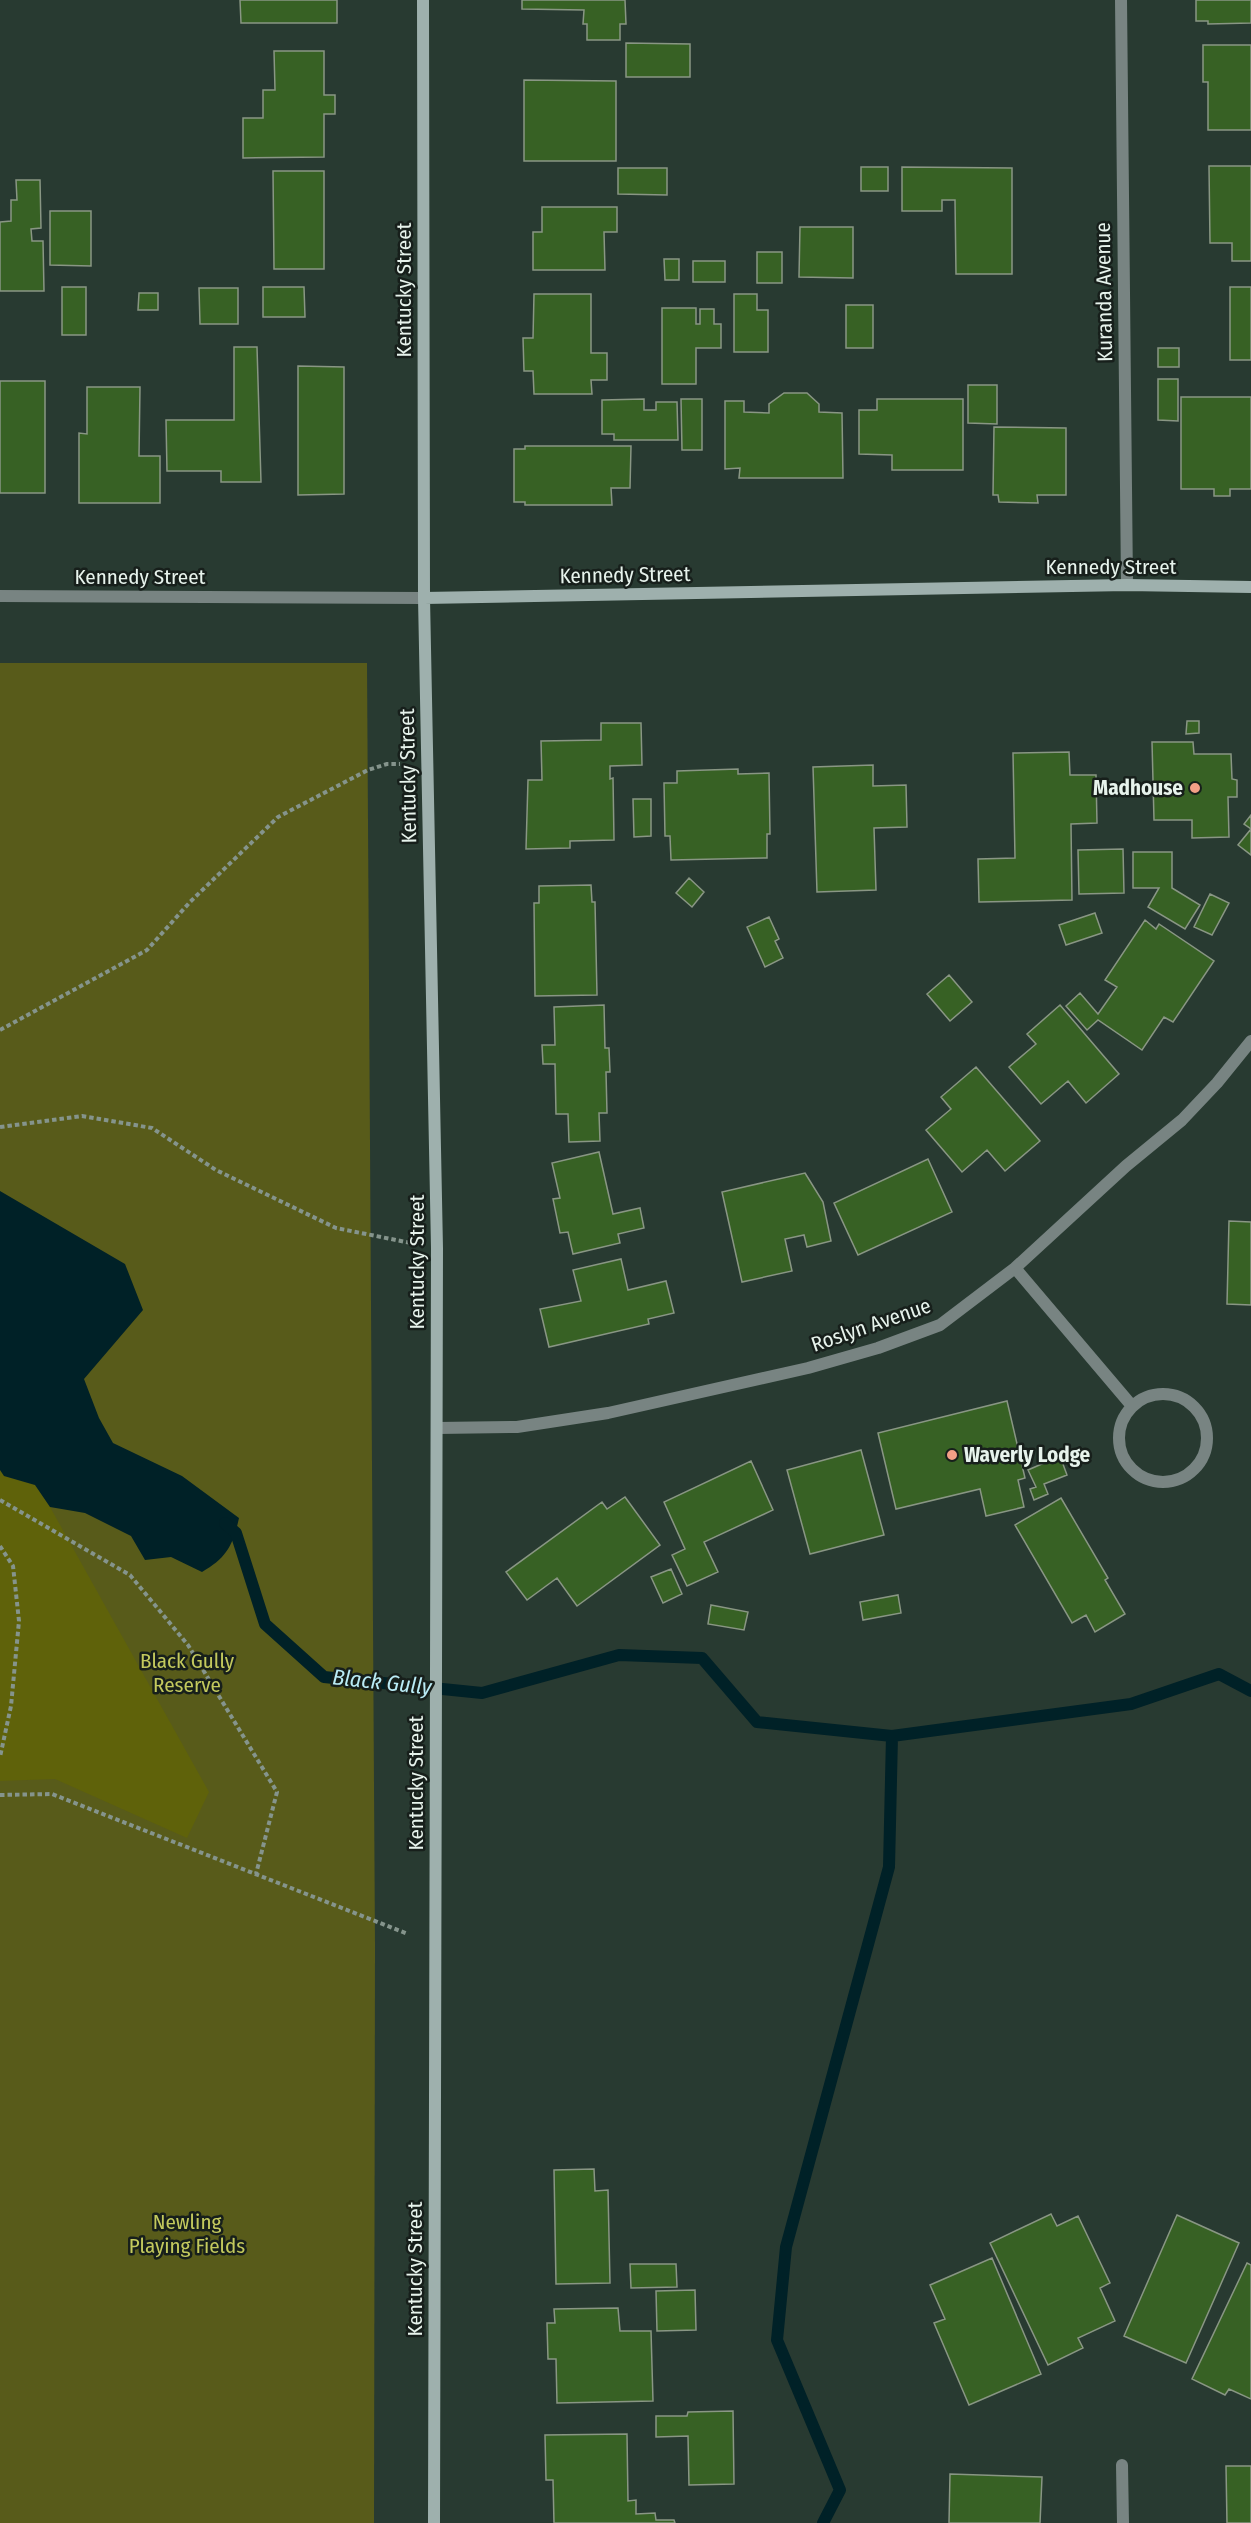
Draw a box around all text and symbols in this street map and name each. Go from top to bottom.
street label: Kentucky Street [391,222,417,357]
street label: Kuranda Avenue [1090,222,1118,362]
street label: Kennedy Street [1046,554,1177,580]
street label: Kennedy Street [559,561,691,589]
street label: Kennedy Street [75,564,206,590]
street label: Kentucky Street [394,708,422,844]
place label: Madhouse [1093,775,1183,801]
marker: Madhouse [1188,781,1202,795]
street label: Kentucky Street [404,1194,430,1329]
street label: Roslyn Avenue [808,1292,934,1358]
place label: Waverly Lodge [964,1442,1091,1468]
marker: Waverly Lodge [945,1448,959,1462]
park label: Black Gully Reserve [140,1648,235,1698]
water label: Black Gully [331,1663,434,1701]
street label: Kentucky Street [403,1715,429,1850]
street label: Kentucky Street [402,2201,428,2336]
park label: Newling Playing Fields [129,2209,245,2259]

